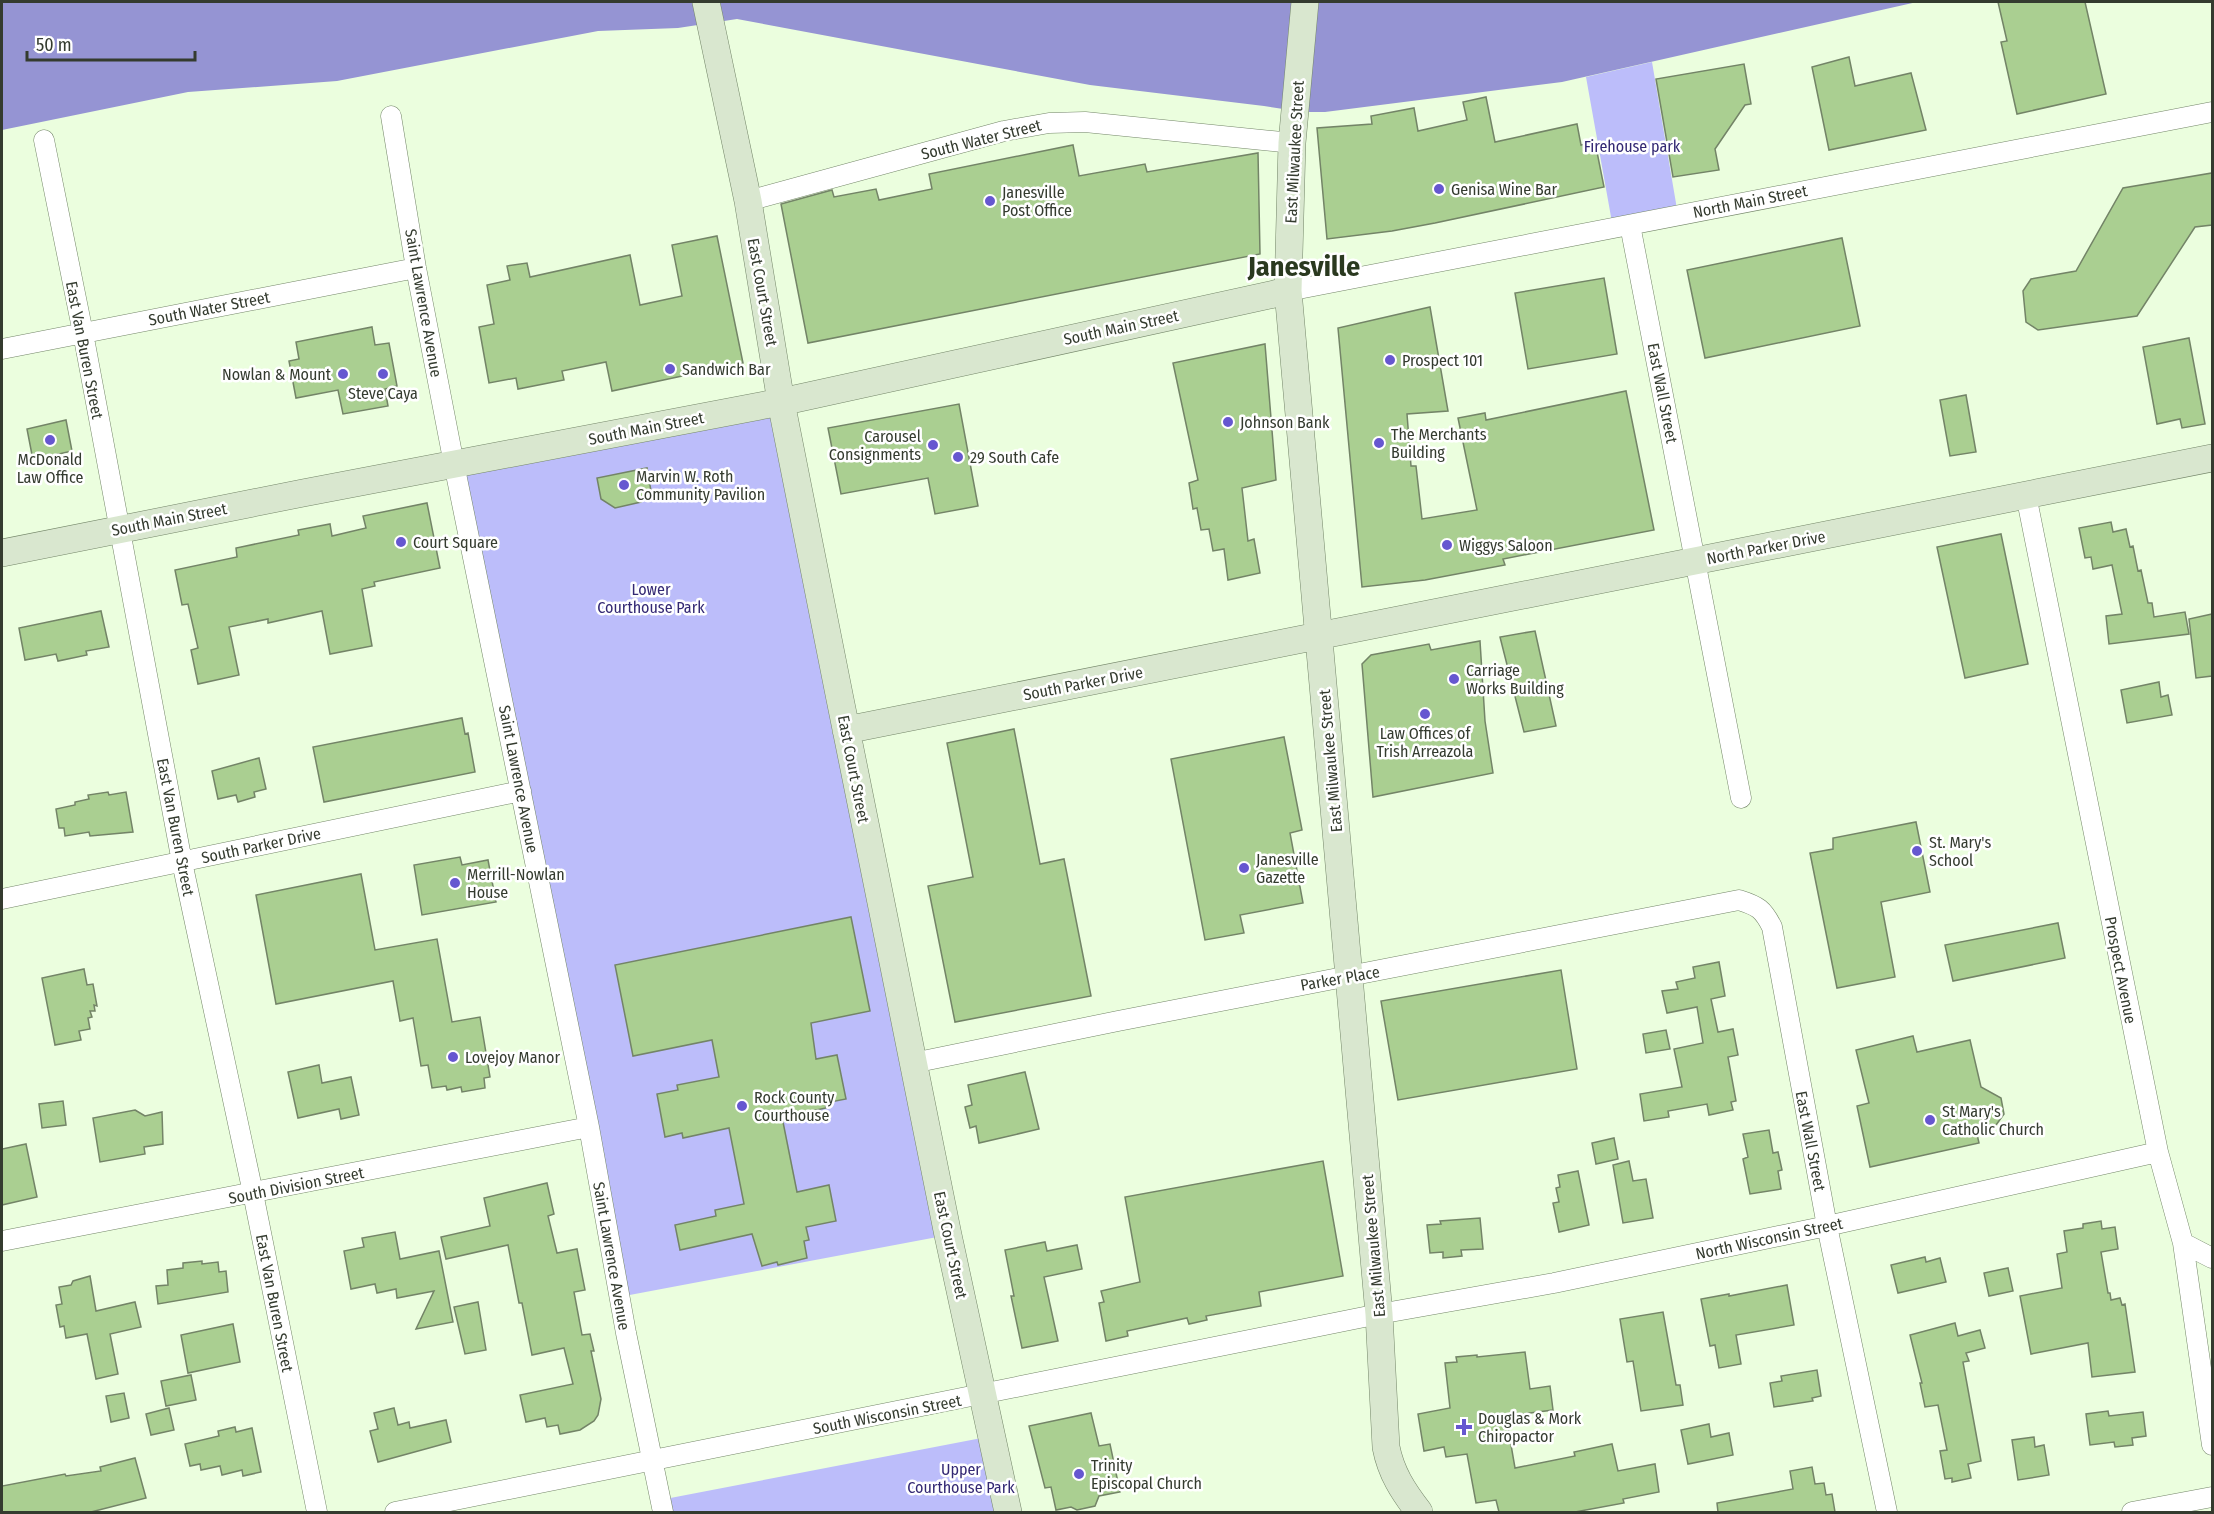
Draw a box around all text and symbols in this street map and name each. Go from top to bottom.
scale bar [27,24,195,62]
text: 50 m [36,34,72,56]
street label: East Milwaukee Street [1281,79,1308,224]
street label: South Water Street [919,115,1044,164]
park label: Firehouse park [1584,137,1681,156]
place label: Genisa Wine Bar [1451,180,1558,199]
street label: North Main Street [1691,181,1810,222]
marker: Genisa Wine Bar [1432,182,1446,196]
place label: Janesville Post Office [1002,183,1072,220]
marker: Janesville Post Office [983,194,997,208]
street label: Saint Lawrence Avenue [401,227,446,379]
street label: East Court Street [744,237,781,348]
district label: Janesville [1247,250,1360,283]
street label: East Van Buren Street [62,280,107,421]
street label: South Water Street [147,287,272,330]
street label: South Main Street [1062,306,1181,349]
street label: East Wall Street [1643,341,1682,446]
place label: Prospect 101 [1402,351,1483,370]
marker: Prospect 101 [1383,353,1397,367]
place label: Sandwich Bar [682,360,771,379]
marker: Sandwich Bar [663,362,677,376]
place label: Nowlan & Mount [222,365,332,384]
marker: Nowlan & Mount [336,367,350,381]
marker: Steve Caya [376,367,390,381]
place label: Steve Caya [348,384,418,403]
street label: South Main Street [587,408,706,449]
place label: Johnson Bank [1240,413,1330,432]
marker: Johnson Bank [1221,415,1235,429]
place label: The Merchants Building [1391,425,1487,462]
place label: Carousel Consignments [829,427,921,464]
marker: McDonald Law Office [43,433,57,447]
marker: The Merchants Building [1372,436,1386,450]
marker: Carousel Consignments [926,438,940,452]
place label: 29 South Cafe [970,448,1059,467]
place label: McDonald Law Office [17,450,83,487]
marker: 29 South Cafe [951,450,965,464]
place label: Marvin W. Roth Community Pavilion [636,467,765,504]
marker: Marvin W. Roth Community Pavilion [617,478,631,492]
street label: South Main Street [110,499,229,540]
street label: North Parker Drive [1705,527,1827,568]
place label: Court Square [413,533,498,552]
marker: Court Square [394,535,408,549]
place label: Wiggys Saloon [1459,536,1553,555]
marker: Wiggys Saloon [1440,538,1454,552]
park label: Lower Courthouse Park [597,580,705,617]
place label: Carriage Works Building [1466,661,1564,698]
street label: South Parker Drive [1022,663,1145,704]
marker: Carriage Works Building [1447,672,1461,686]
street label: East Milwaukee Street [1315,688,1346,833]
street label: Saint Lawrence Avenue [495,704,542,855]
marker: Law Offices of Trish Arreazola [1418,707,1432,721]
street label: East Court Street [834,714,873,825]
place label: Law Offices of Trish Arreazola [1377,724,1474,761]
street label: East Van Buren Street [153,757,198,898]
street label: South Parker Drive [200,824,323,867]
place label: St. Mary's School [1929,833,1991,870]
marker: St. Mary's School [1910,844,1924,858]
place label: Janesville Gazette [1256,850,1319,887]
marker: Janesville Gazette [1237,861,1251,875]
place label: Merrill-Nowlan House [467,865,565,902]
marker: Merrill-Nowlan House [448,876,462,890]
street label: Prospect Avenue [2101,915,2140,1025]
street label: Parker Place [1299,962,1381,995]
place label: Lovejoy Manor [465,1048,560,1067]
marker: Lovejoy Manor [446,1050,460,1064]
place label: Rock County Courthouse [754,1088,835,1125]
street label: East Wall Street [1791,1089,1830,1194]
marker: Rock County Courthouse [735,1099,749,1113]
place label: St Mary's Catholic Church [1942,1102,2044,1139]
marker: St Mary's Catholic Church [1923,1113,1937,1127]
street label: South Division Street [227,1163,366,1208]
street label: East Milwaukee Street [1358,1173,1389,1318]
street label: Saint Lawrence Avenue [589,1180,634,1332]
street label: East Court Street [930,1190,971,1301]
street label: North Wisconsin Street [1694,1213,1845,1263]
street label: East Van Buren Street [252,1233,297,1374]
street label: South Wisconsin Street [811,1391,964,1438]
place label: Douglas & Mork Chiropactor [1478,1409,1582,1446]
marker: Douglas & Mork Chiropactor [1455,1418,1473,1436]
place label: Trinity Episcopal Church [1091,1456,1202,1493]
park label: Upper Courthouse Park [907,1460,1015,1497]
marker: Trinity Episcopal Church [1072,1467,1086,1481]

